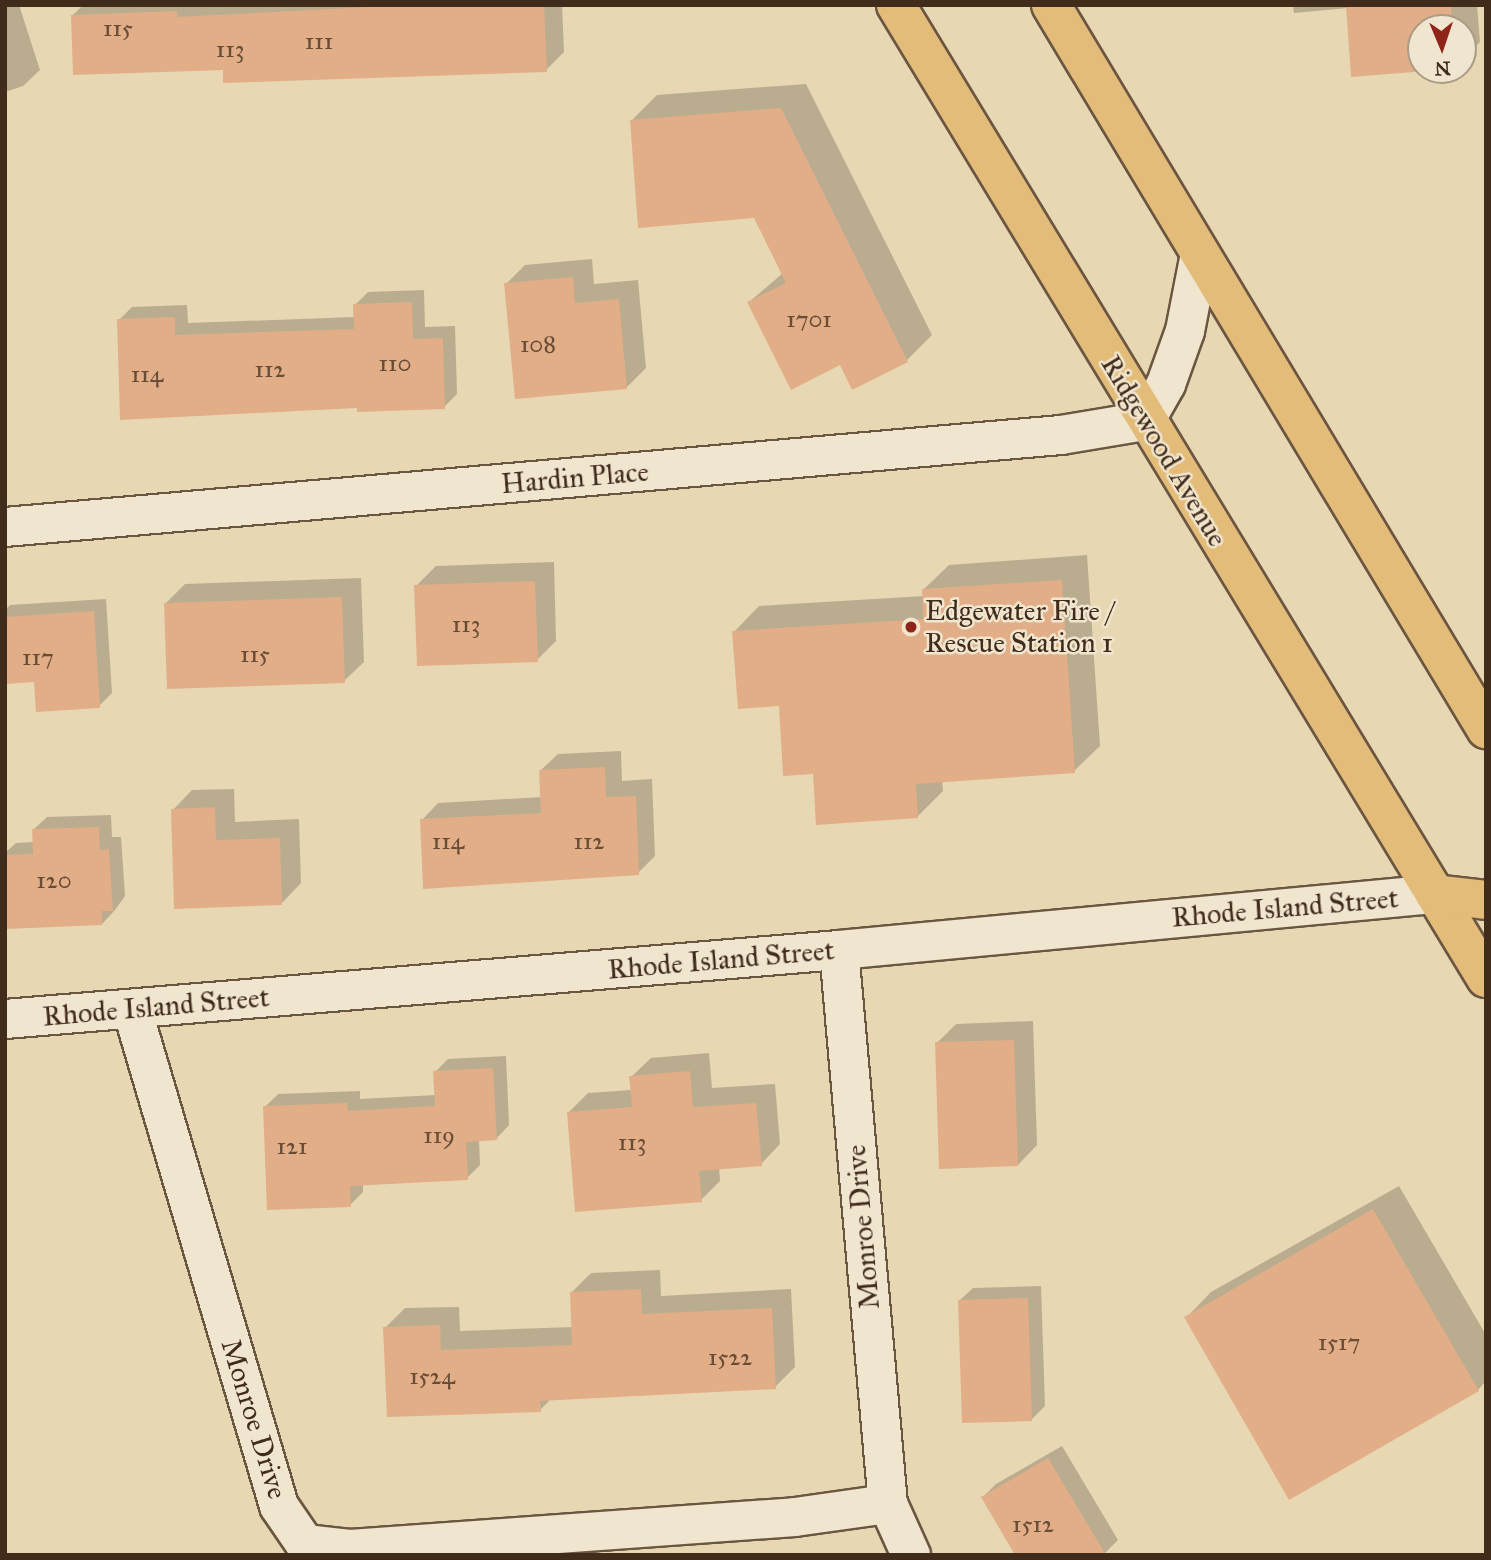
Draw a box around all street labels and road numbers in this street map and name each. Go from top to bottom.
street label: Ridgewood Avenue [1094,349,1234,553]
street label: Hardin Place [500,455,650,501]
street label: Rhode Island Street [1170,881,1400,935]
street label: Rhode Island Street [606,933,836,987]
street label: Rhode Island Street [41,980,271,1034]
street label: Monroe Drive [839,1143,887,1311]
street label: Monroe Drive [214,1335,294,1503]

